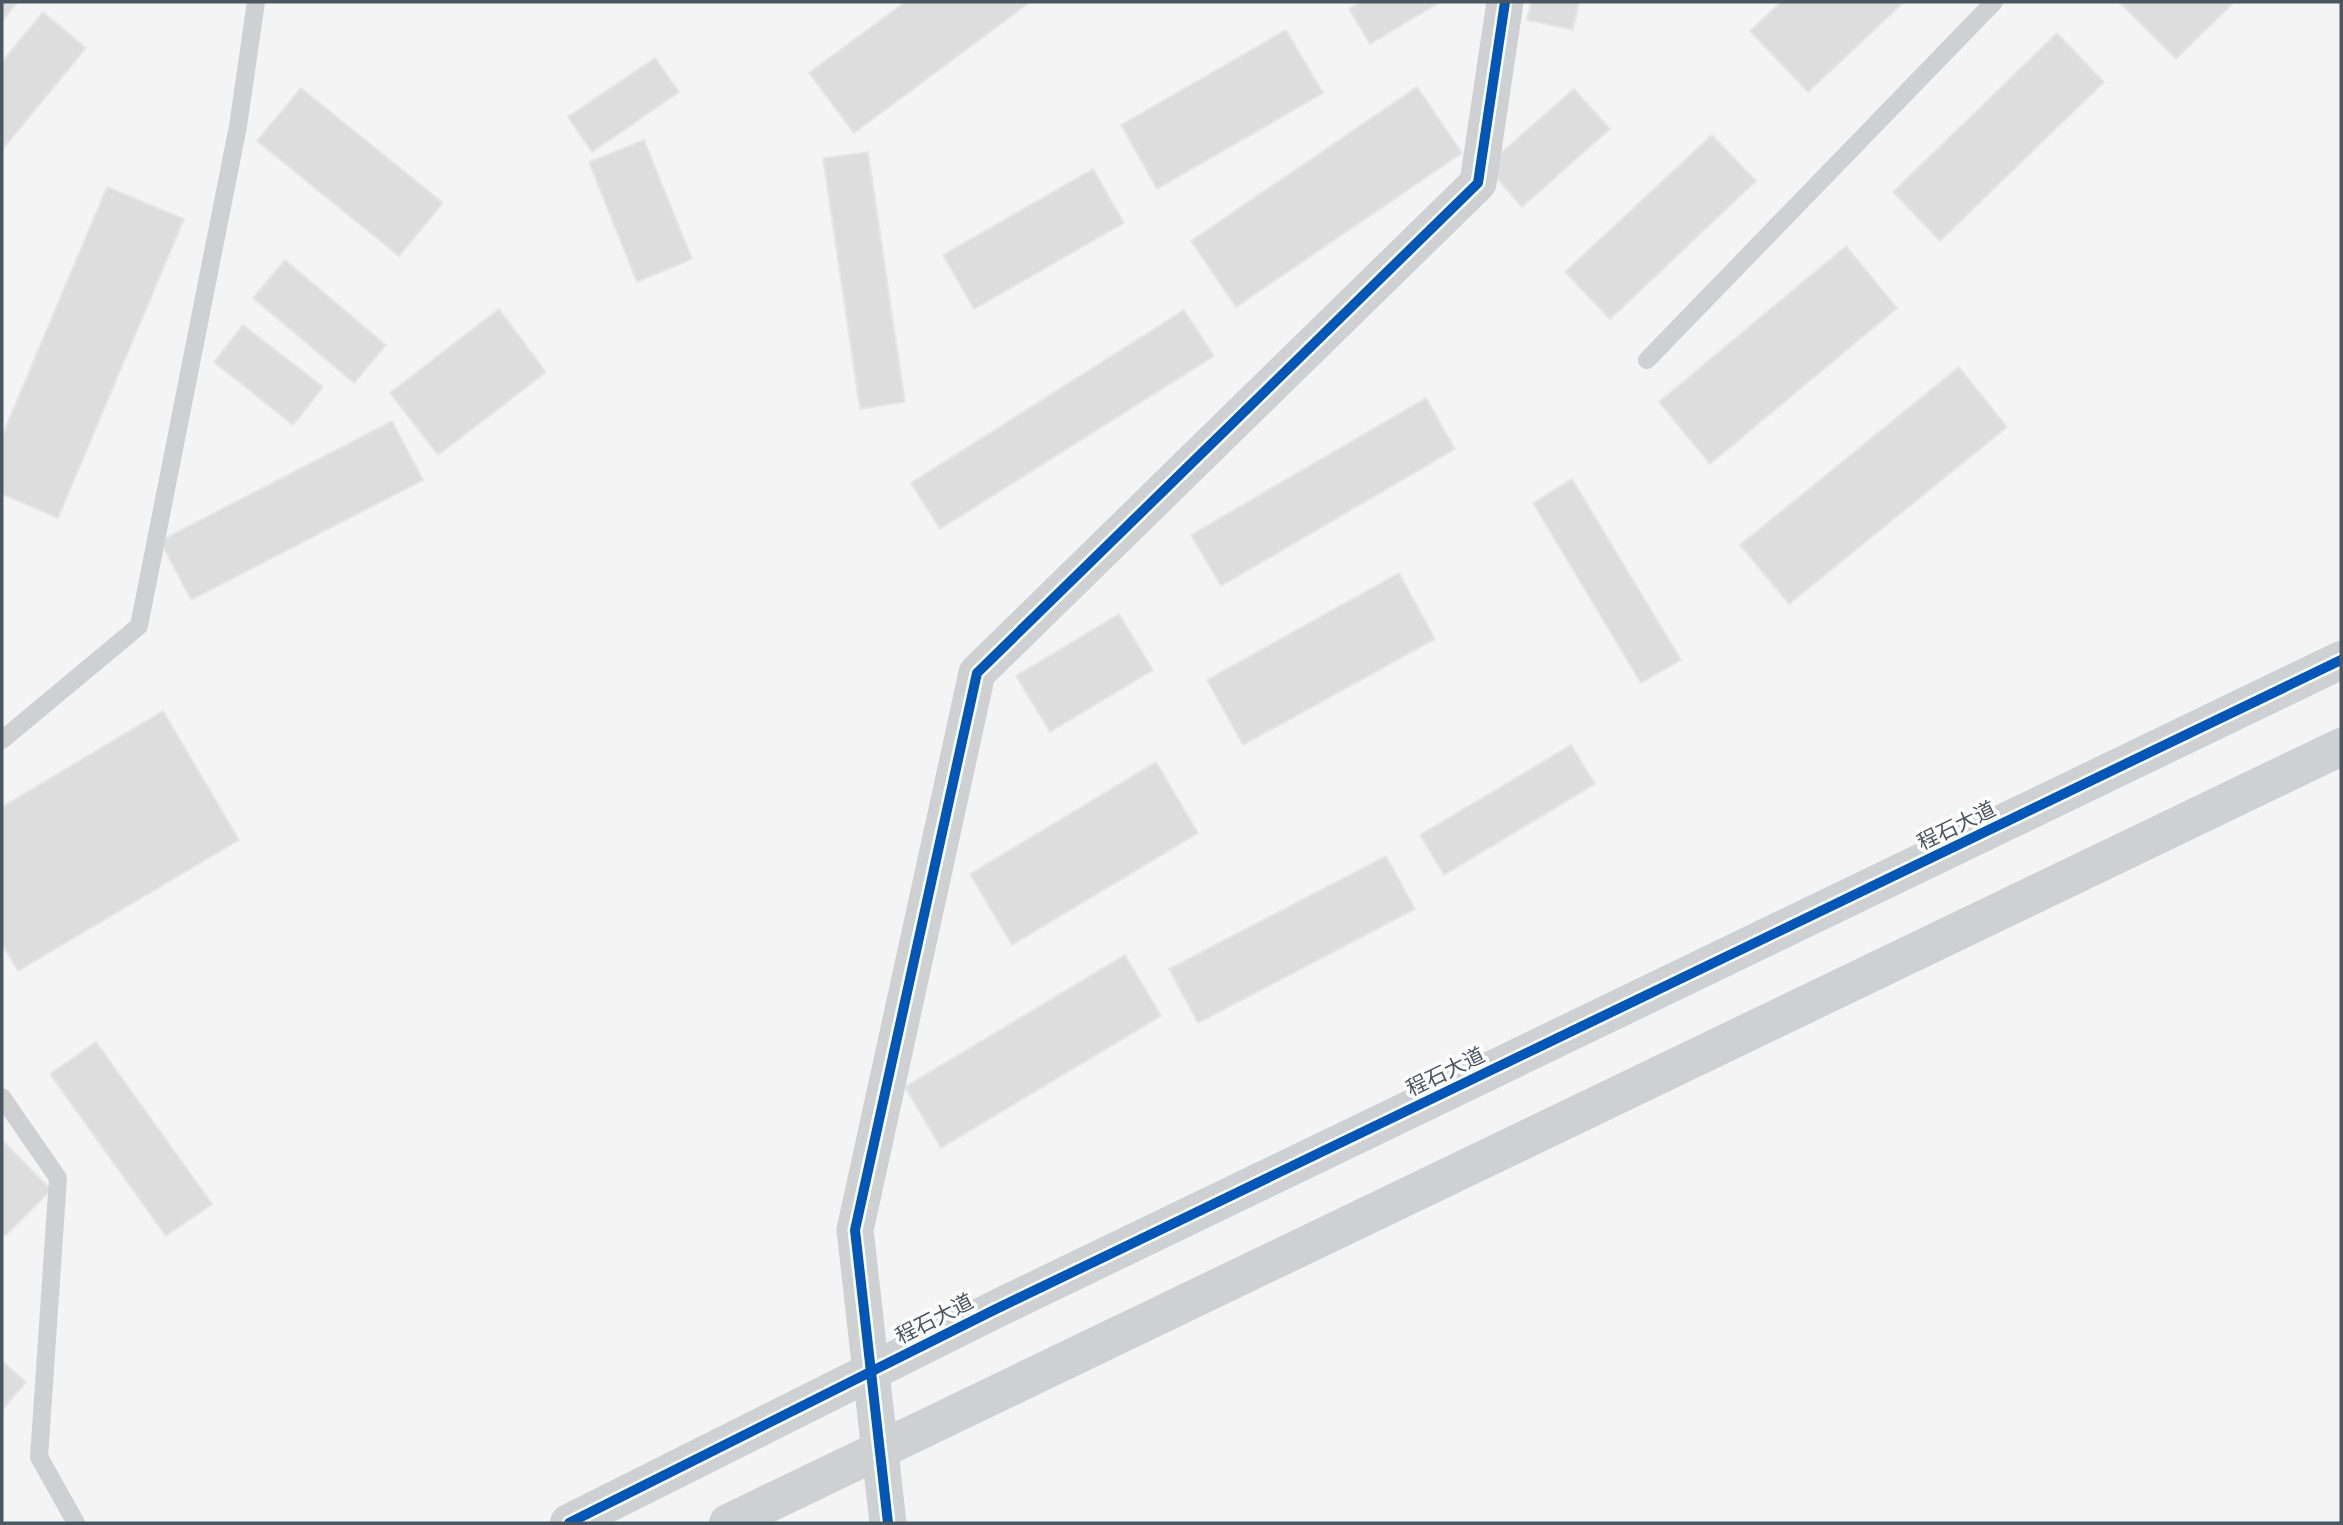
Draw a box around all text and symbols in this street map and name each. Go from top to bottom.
street label: 程石大道 [1913,795,1999,855]
street label: 程石大道 [1402,1041,1488,1101]
street label: 程石大道 [891,1287,977,1349]

